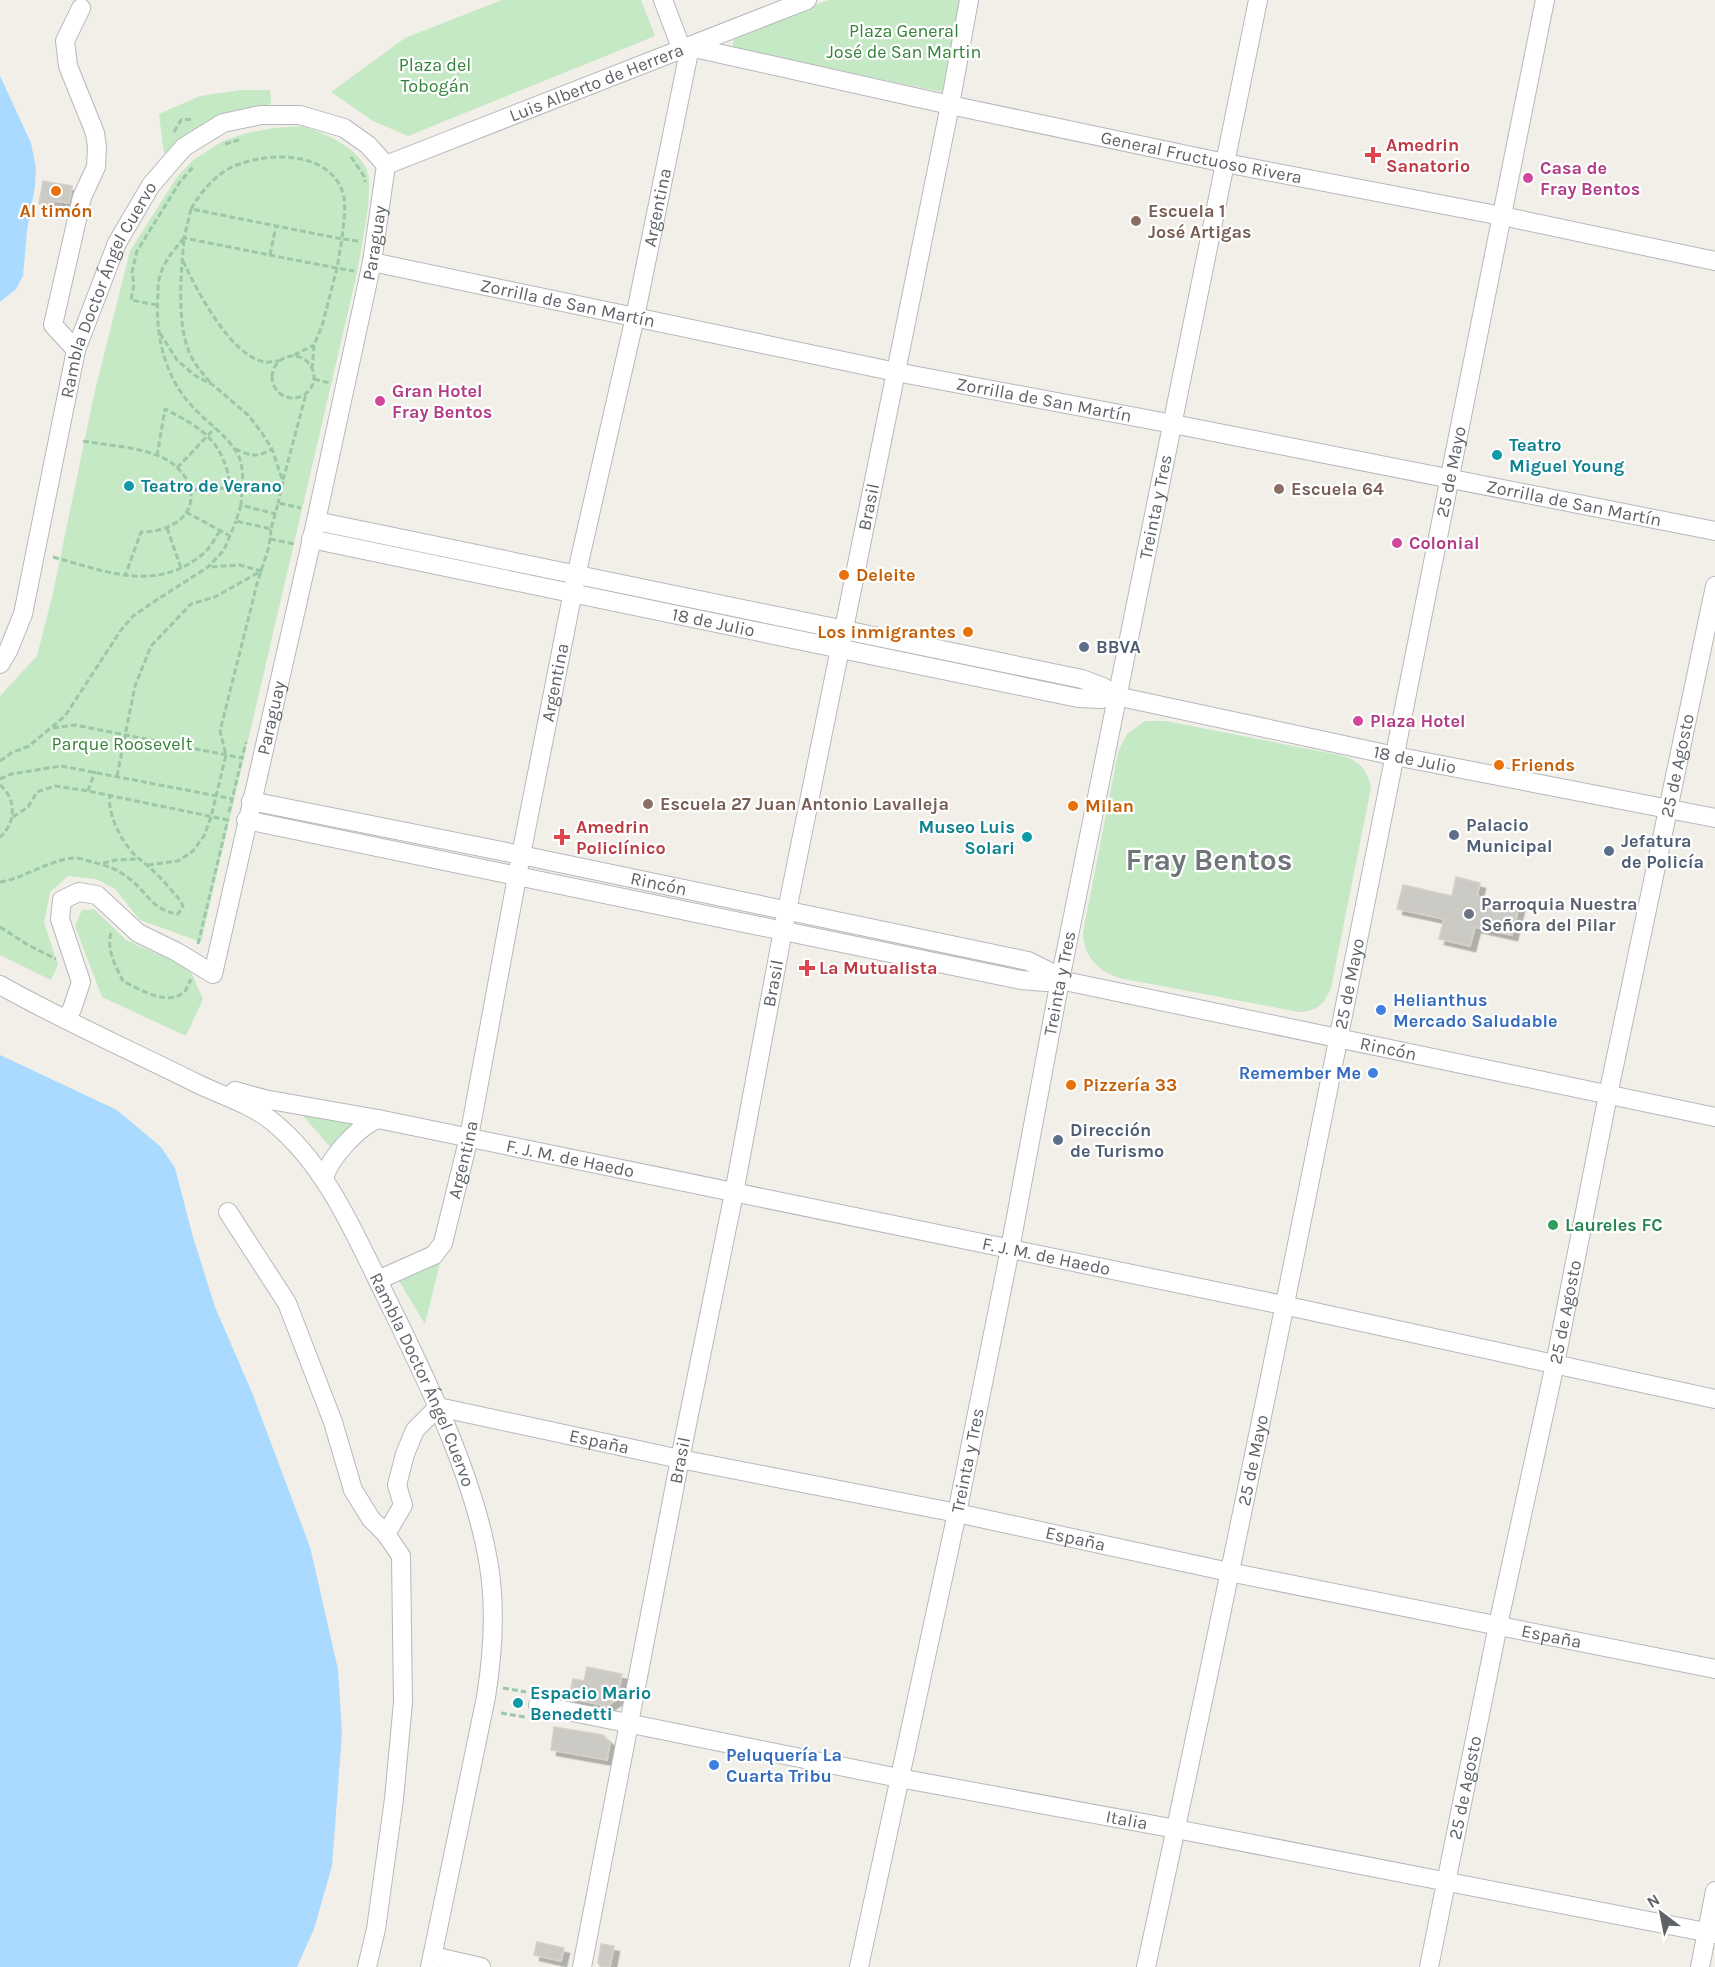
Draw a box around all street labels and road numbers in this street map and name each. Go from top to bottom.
street label: Luis Alberto de Herrera [506,38,687,127]
street label: General Fructuoso Rivera [1099,126,1304,189]
street label: Argentina [639,166,676,249]
street label: Rambla Doctor Ángel Cuervo [56,178,162,400]
street label: Paraguay [357,203,391,283]
street label: Zorrilla de San Martín [478,274,657,332]
street label: Zorrilla de San Martín [954,373,1134,427]
street label: 25 de Mayo [1431,424,1471,519]
street label: Treinta y Tres [1134,453,1177,561]
street label: Zorrilla de San Martín [1485,475,1663,531]
street label: Brasil [853,481,884,532]
street label: 18 de Julio [670,603,757,642]
street label: Argentina [536,641,574,724]
street label: Paraguay [252,678,290,757]
street label: 25 de Agosto [1656,712,1699,819]
street label: 18 de Julio [1371,741,1458,779]
street label: Rincón [628,867,689,900]
street label: Treinta y Tres [1039,929,1081,1038]
street label: 25 de Mayo [1329,936,1369,1031]
street label: Brasil [758,958,788,1009]
street label: Rincón [1358,1032,1419,1065]
street label: Argentina [443,1119,483,1201]
street label: F. J. M. de Haedo [504,1135,636,1182]
street label: F. J. M. de Haedo [980,1232,1112,1280]
street label: 25 de Agosto [1544,1258,1586,1366]
street label: Rambla Doctor Ángel Cuervo [365,1269,479,1490]
street label: Treinta y Tres [946,1406,989,1515]
street label: 25 de Mayo [1233,1413,1273,1508]
street label: España [567,1425,631,1459]
street label: Brasil [664,1435,695,1486]
street label: España [1043,1521,1108,1556]
street label: España [1520,1620,1584,1653]
street label: 25 de Agosto [1444,1734,1486,1842]
street label: Italia [1104,1805,1150,1835]

